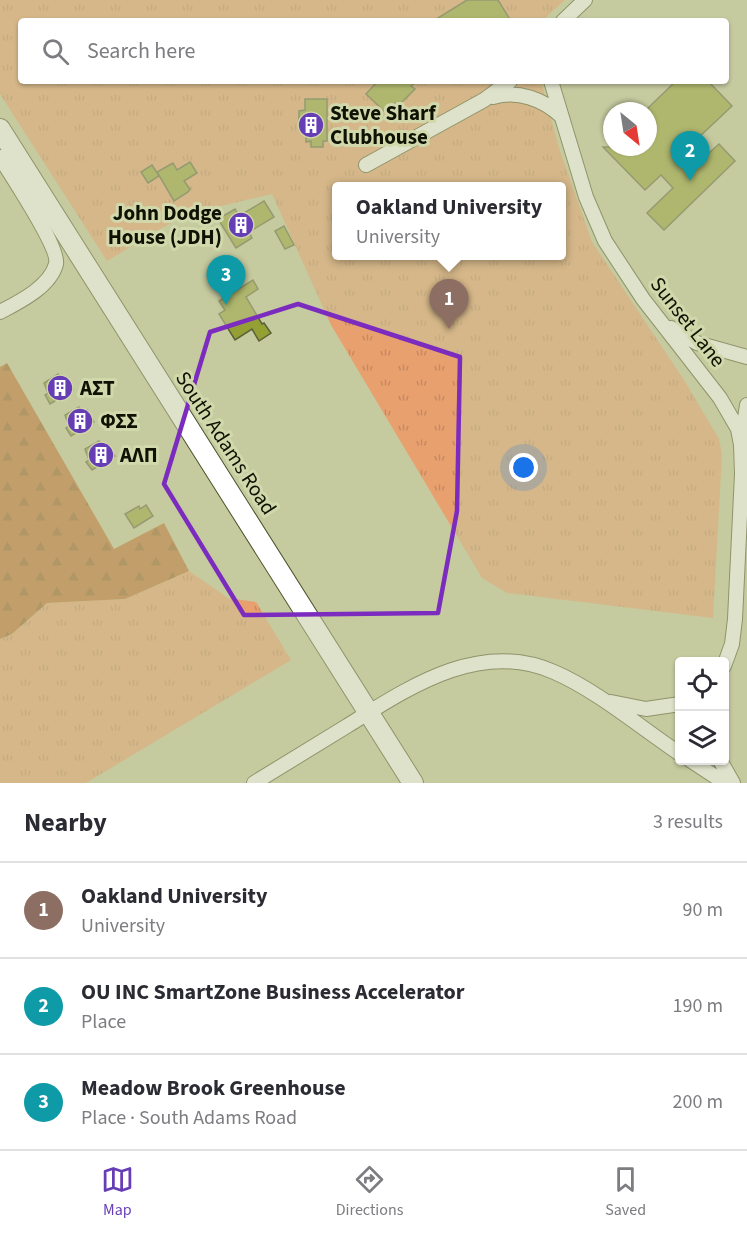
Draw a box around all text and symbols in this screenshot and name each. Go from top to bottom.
search box [18,18,729,84]
icon: search [39,35,72,68]
text: Search here [87,35,195,67]
place label: Steve Sharf Clubhouse [330,98,436,152]
north arrow [603,102,657,156]
building icon: Steve Sharf Clubhouse [296,110,326,140]
pin: 2 [670,132,710,181]
popup [332,182,566,260]
text: Oakland University [356,191,542,223]
place label: John Dodge House (JDH) [108,198,222,252]
building icon: John Dodge House (JDH) [226,210,256,240]
text: University [356,223,440,251]
pin: 3 [206,256,246,305]
street label: Sunset Lane [643,271,733,373]
pin: 1 [430,280,468,329]
street label: South Adams Road [168,365,284,521]
building icon: AΣΤ [45,373,75,403]
place label: AΣΤ [79,373,115,403]
building icon: ΦΣΣ [65,406,95,436]
place label: ΦΣΣ [100,406,138,436]
building icon: AΛΠ [86,440,116,470]
place label: AΛΠ [119,440,158,470]
your location [509,453,538,482]
map controls [675,657,729,765]
button: locate [675,657,729,711]
button: layers [675,711,729,765]
text: Nearby [24,804,107,841]
text: 3 results [653,808,723,836]
text: Oakland University [81,880,267,912]
text: 1 [38,896,49,924]
text: 90 m [683,896,723,924]
text: University [81,912,165,940]
text: OU INC SmartZone Business Accelerator [81,976,464,1008]
text: 2 [38,992,49,1020]
text: 190 m [673,992,723,1020]
text: Place [81,1008,126,1036]
text: Meadow Brook Greenhouse [81,1072,346,1104]
text: 3 [38,1088,49,1116]
text: 200 m [673,1088,723,1116]
text: Place · South Adams Road [81,1104,297,1132]
tab: Map [101,1163,134,1221]
tab: Directions [336,1163,403,1221]
tab: Saved [605,1163,646,1221]

